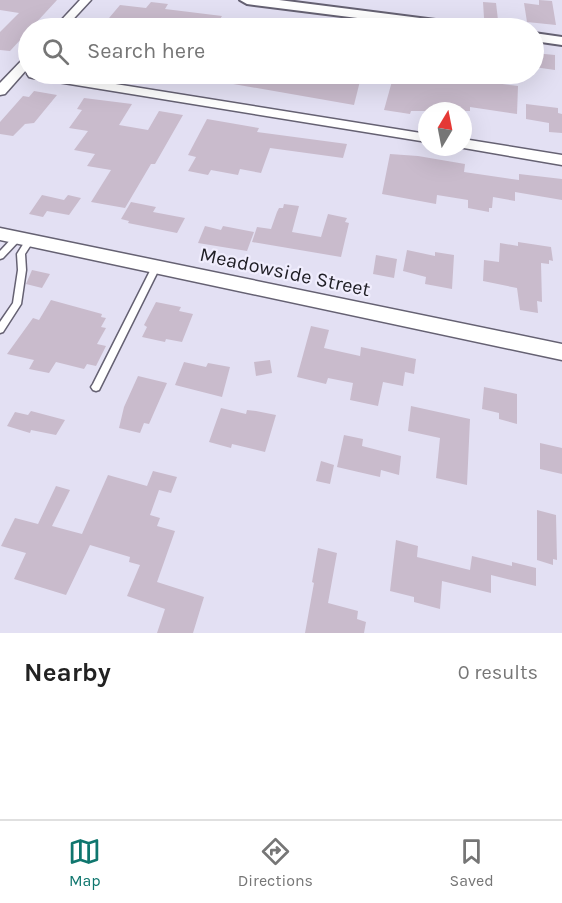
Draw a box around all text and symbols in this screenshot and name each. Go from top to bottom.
search box [18,18,544,84]
icon: search [39,35,72,68]
text: Search here [87,38,205,64]
north arrow [418,102,472,156]
street label: Meadowside Street [198,243,373,301]
text: Nearby [24,657,111,688]
text: 0 results [458,661,538,684]
tab: Map [68,835,101,890]
tab: Directions [238,835,313,890]
tab: Saved [450,835,494,890]

